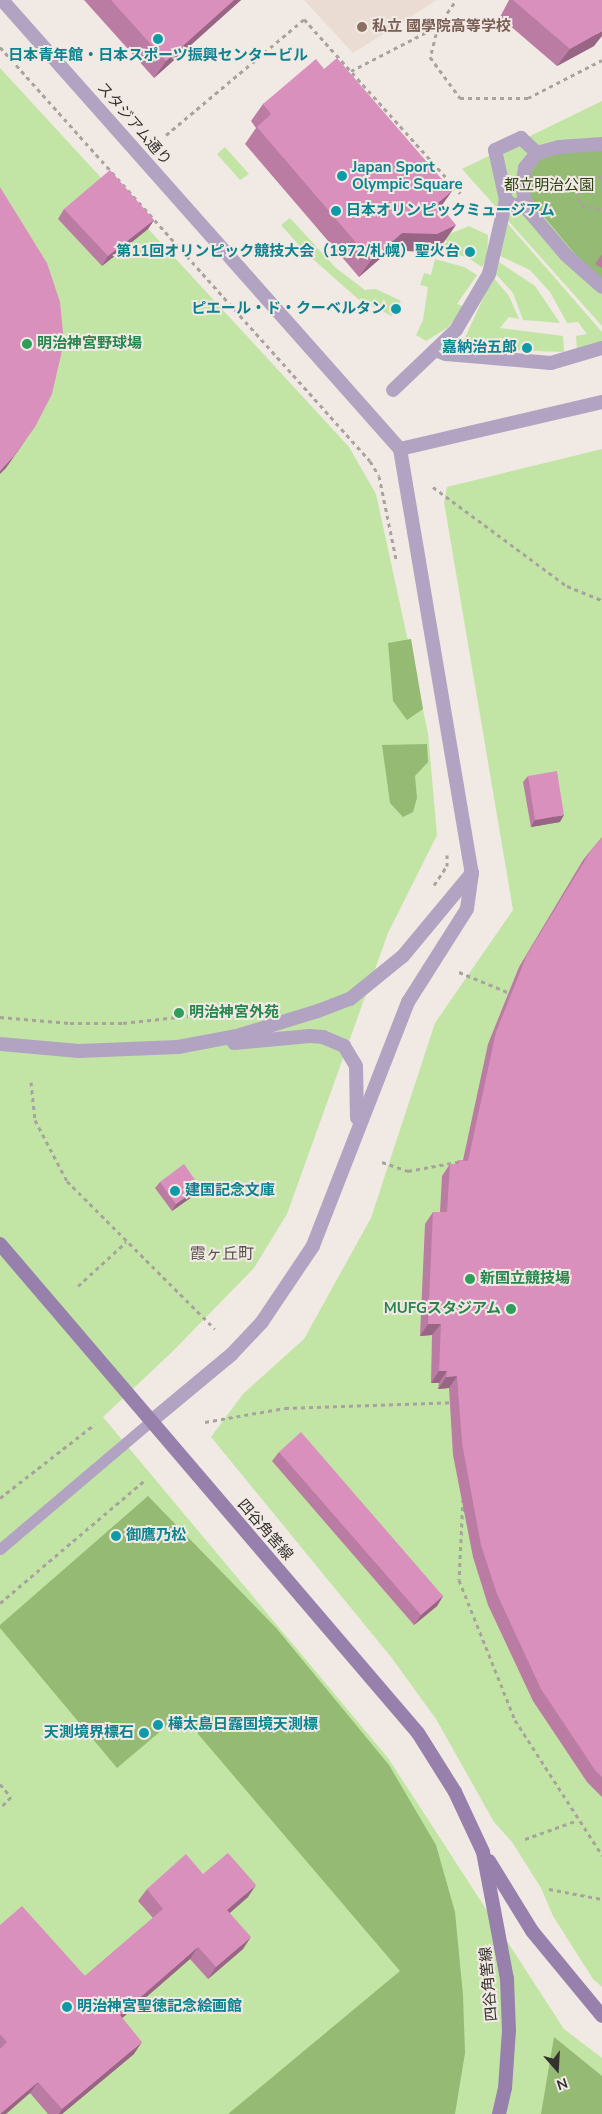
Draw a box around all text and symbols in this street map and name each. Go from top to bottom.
place label: 私立 國學院高等学校 [372,18,511,36]
marker: 私立 國學院高等学校 [356,21,368,33]
marker: 日本青年館・日本スポーツ振興センタービル [152,33,164,45]
place label: 日本青年館・日本スポーツ振興センタービル [8,47,308,65]
street label: スタジアム通り [93,78,175,170]
place label: Japan Sport Olympic Square [352,158,463,193]
marker: Japan Sport Olympic Square [336,170,348,182]
park label: 都立明治公園 [504,177,594,195]
place label: 日本オリンピックミュージアム [346,202,556,220]
marker: 日本オリンピックミュージアム [330,205,342,217]
place label: 第11回オリンピック競技大会（1972/札幌）聖火台 [116,243,460,261]
marker: 第11回オリンピック競技大会（1972/札幌）聖火台 [464,246,476,258]
place label: ピエール・ド・クーベルタン [191,300,386,318]
marker: ピエール・ド・クーベルタン [390,303,402,315]
place label: 明治神宮野球場 [37,335,142,353]
marker: 明治神宮野球場 [21,338,33,350]
place label: 嘉納治五郎 [442,339,517,357]
marker: 嘉納治五郎 [521,342,533,354]
place label: 明治神宮外苑 [189,1004,279,1022]
marker: 明治神宮外苑 [173,1007,185,1019]
place label: 建国記念文庫 [185,1182,275,1200]
marker: 建国記念文庫 [169,1185,181,1197]
district label: 霞ヶ丘町 [190,1244,254,1264]
place label: 新国立競技場 [480,1270,570,1288]
marker: 新国立競技場 [464,1273,476,1285]
place label: MUFGスタジアム [383,1300,501,1318]
marker: MUFGスタジアム [505,1303,517,1315]
street label: 四谷角筈線 [234,1496,296,1564]
place label: 御鷹乃松 [126,1527,186,1545]
marker: 御鷹乃松 [110,1530,122,1542]
place label: 樺太島日露国境天測標 [168,1716,318,1734]
marker: 樺太島日露国境天測標 [152,1719,164,1731]
place label: 天測境界標石 [44,1724,134,1742]
marker: 天測境界標石 [138,1727,150,1739]
street label: 四谷角筈線 [477,1946,501,2022]
place label: 明治神宮聖徳記念絵画館 [77,1998,242,2016]
marker: 明治神宮聖徳記念絵画館 [61,2001,73,2013]
north arrow [532,2044,582,2094]
text: N [554,2073,570,2094]

